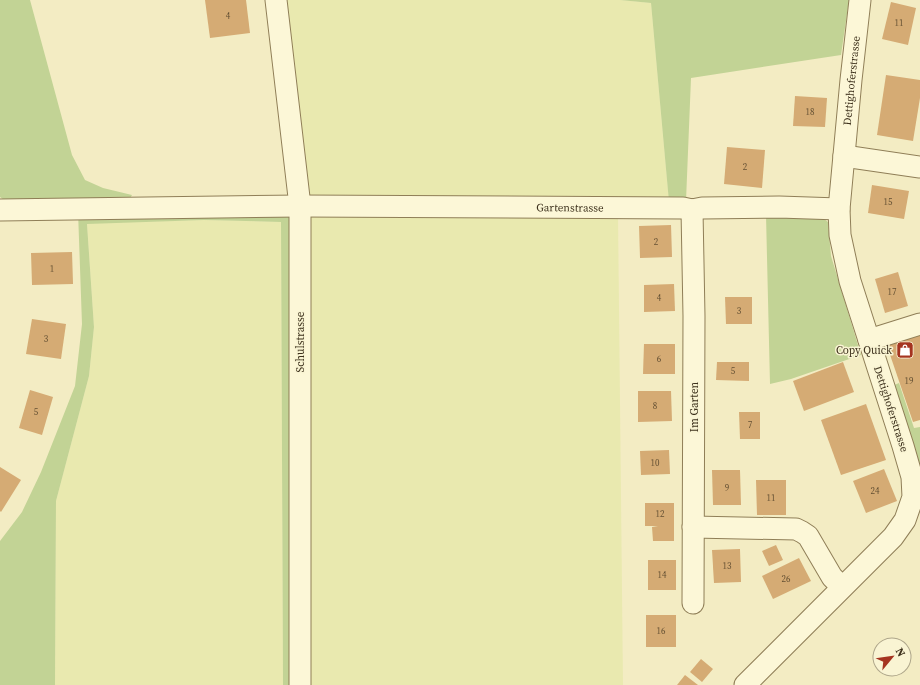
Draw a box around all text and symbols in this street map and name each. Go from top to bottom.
house number: 4 [226,10,231,22]
house number: 11 [894,17,904,29]
street label: Dettighoferstrasse [839,35,863,126]
house number: 18 [805,106,815,118]
house number: 2 [743,161,748,173]
house number: 15 [883,196,893,208]
street label: Gartenstrasse [536,200,604,215]
house number: 2 [654,236,659,248]
house number: 1 [50,263,54,275]
house number: 17 [887,286,897,298]
house number: 4 [657,292,662,304]
house number: 3 [737,305,742,317]
street label: Schulstrasse [293,311,308,372]
house number: 3 [44,333,49,345]
shop icon: Copy Quick [895,340,915,360]
place label: Copy Quick [836,343,893,358]
house number: 6 [657,353,662,365]
street label: Dettighoferstrasse [870,364,912,454]
house number: 5 [731,365,736,377]
house number: 19 [904,375,914,387]
street label: Im Garten [687,382,702,432]
house number: 8 [653,400,658,412]
house number: 5 [34,406,39,418]
house number: 7 [748,419,753,431]
house number: 10 [650,457,660,469]
house number: 9 [725,482,730,494]
house number: 24 [870,485,880,497]
house number: 11 [766,492,776,504]
house number: 12 [655,508,665,520]
house number: 13 [722,560,732,572]
house number: 14 [657,569,667,581]
house number: 26 [781,573,791,585]
house number: 16 [656,625,666,637]
north arrow [872,637,912,677]
text: N [892,645,909,660]

